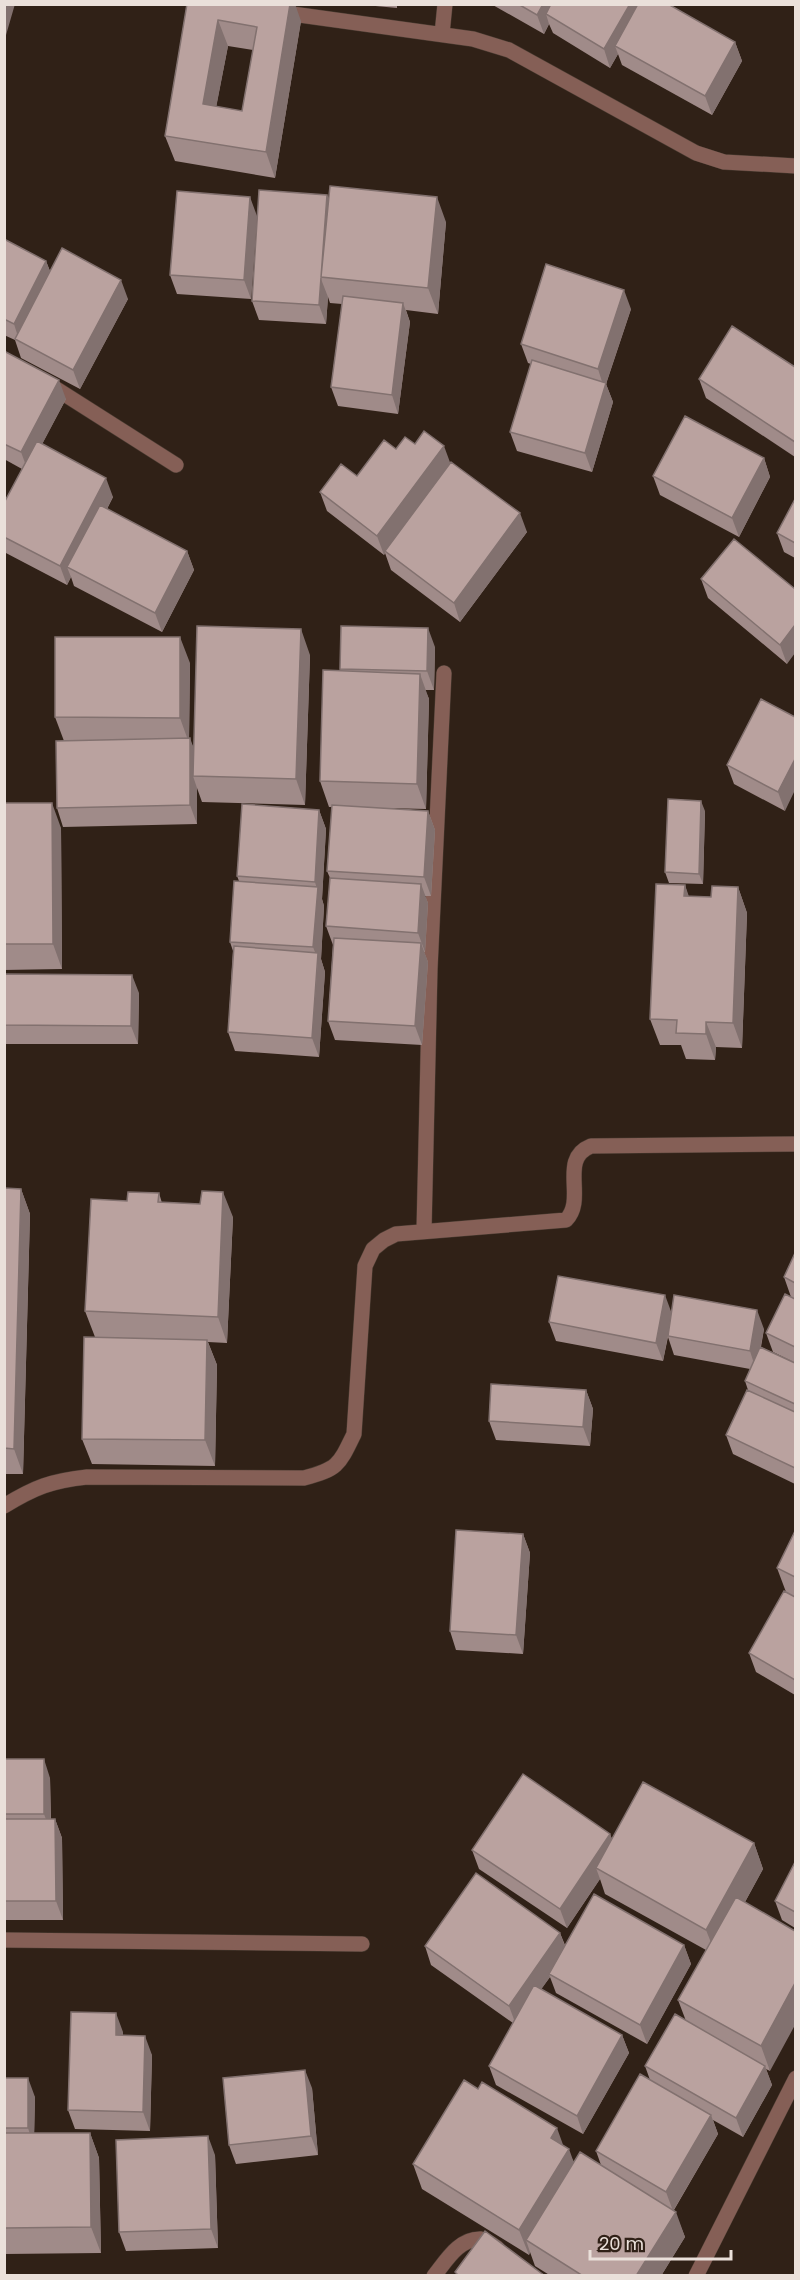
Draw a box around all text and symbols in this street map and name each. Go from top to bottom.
scale bar [590,2223,731,2261]
text: 20 m [599,2231,644,2256]

